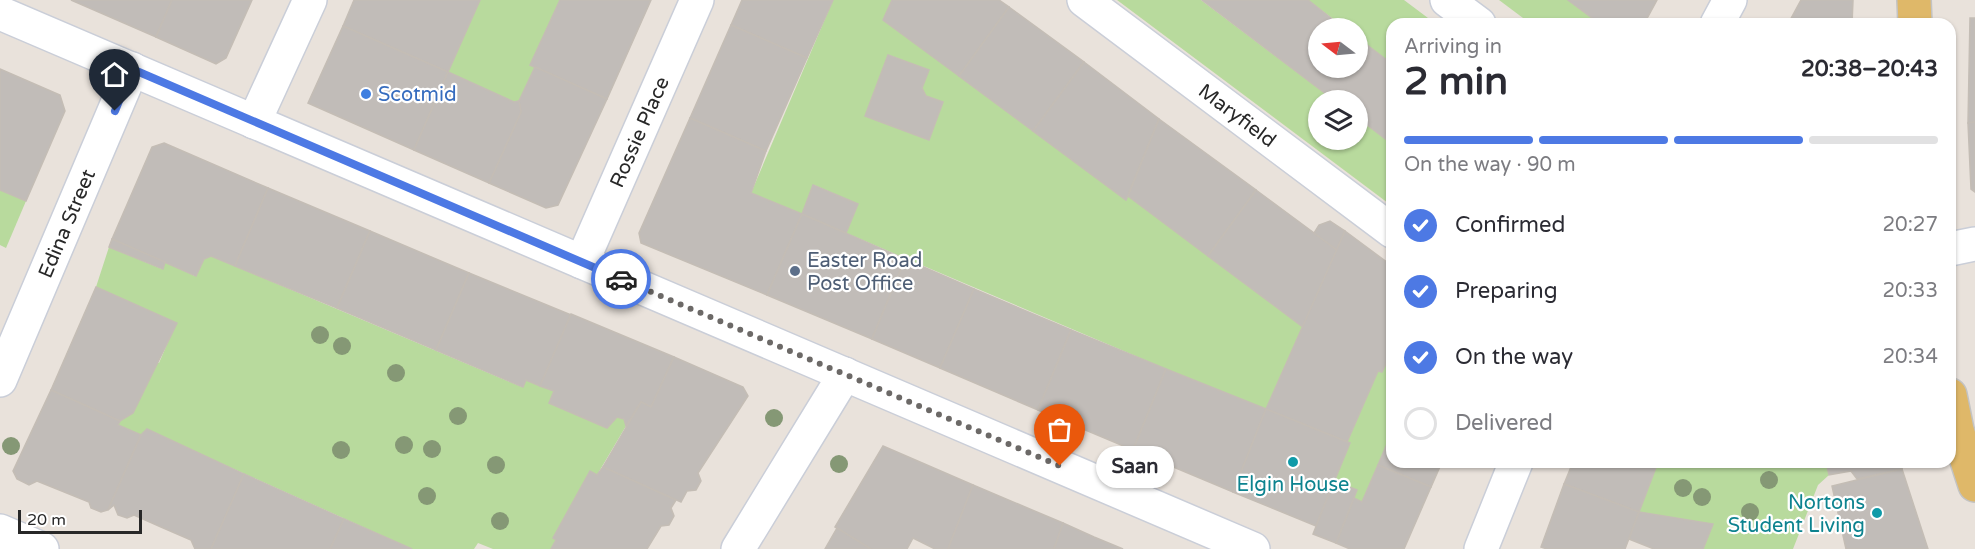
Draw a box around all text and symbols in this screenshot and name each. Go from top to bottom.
north arrow [1308,18,1368,78]
map controls [1308,18,1368,150]
text: Arriving in [1404,35,1502,59]
pin [89,49,140,111]
text: 20:38–20:43 [1801,56,1938,82]
icon: home [98,58,131,91]
text: 2 min [1404,58,1508,105]
street label: Rossie Place [605,73,675,192]
street label: Maryfield [1194,79,1280,153]
place label: Scotmid [378,83,457,107]
marker: Scotmid [359,87,373,101]
button: layers [1308,90,1368,150]
text: On the way · 90 m [1404,153,1576,177]
street label: Edina Street [34,166,101,282]
icon: check [1404,209,1437,242]
text: Confirmed [1455,212,1565,238]
text: 20:27 [1883,213,1938,237]
courier [591,249,651,309]
place label: Easter Road Post Office [807,249,922,296]
icon: car [605,263,638,296]
marker: Easter Road Post Office [788,264,802,278]
icon: check [1404,275,1437,308]
text: Preparing [1455,278,1558,304]
text: 20:33 [1883,279,1938,303]
icon: check [1404,341,1437,374]
text: On the way [1455,344,1573,370]
text: 20:34 [1883,345,1938,369]
pin [1034,404,1085,466]
text: Delivered [1455,410,1553,436]
icon: bag [1043,413,1076,446]
callout: Saan [1096,445,1174,487]
text: Saan [1112,455,1158,479]
marker: Elgin House [1286,455,1300,469]
place label: Elgin House [1237,473,1349,497]
place label: Nortons Student Living [1728,491,1865,538]
marker: Nortons Student Living [1870,506,1884,520]
scale bar [18,507,142,534]
text: 20 m [27,510,66,530]

